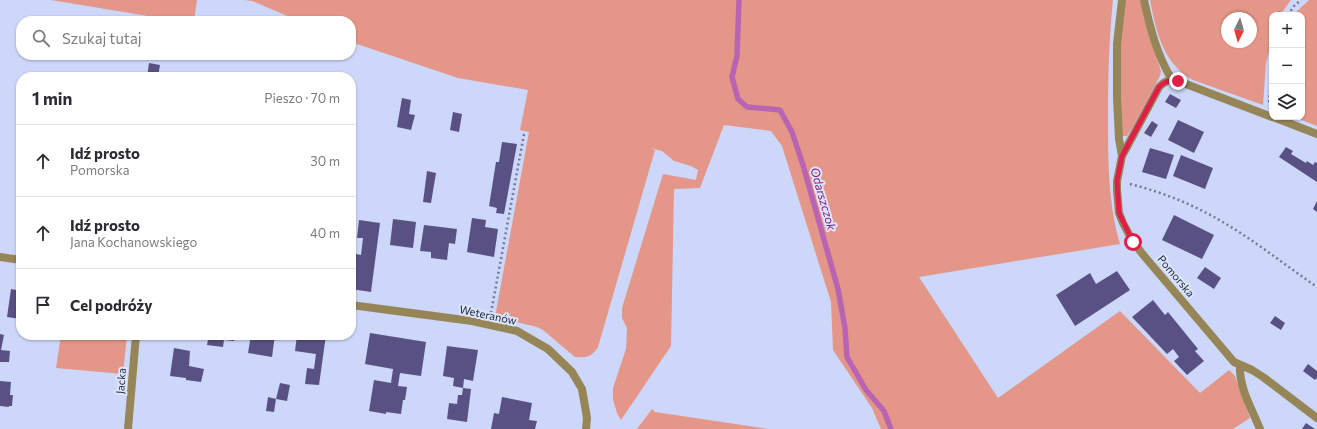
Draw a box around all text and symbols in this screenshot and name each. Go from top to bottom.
north arrow [1221,12,1257,48]
map controls [1269,12,1305,120]
button: + [1269,12,1305,48]
search box [16,16,356,60]
icon: search [30,27,52,49]
text: Szukaj tutaj [62,29,142,47]
button: − [1269,48,1305,84]
route end [1169,72,1187,90]
button: layers [1269,84,1305,120]
text: 1 min [32,88,72,109]
text: Pieszo · 70 m [264,90,340,106]
text: Idź prosto [70,144,140,162]
icon: ahead [32,150,54,172]
text: 30 m [310,153,340,169]
text: Pomorska [70,162,130,178]
water label: Odarszczok [808,166,840,232]
text: Idź prosto [70,216,140,234]
icon: ahead [32,222,54,244]
text: 40 m [310,225,340,241]
route start [1124,233,1142,251]
text: Jana Kochanowskiego [70,234,197,250]
street label: Pomorska [1155,252,1198,299]
icon: arrive [32,294,54,316]
text: Cel podróży [70,296,153,314]
street label: Weteranów [458,302,518,327]
street label: Jacka [113,367,129,395]

